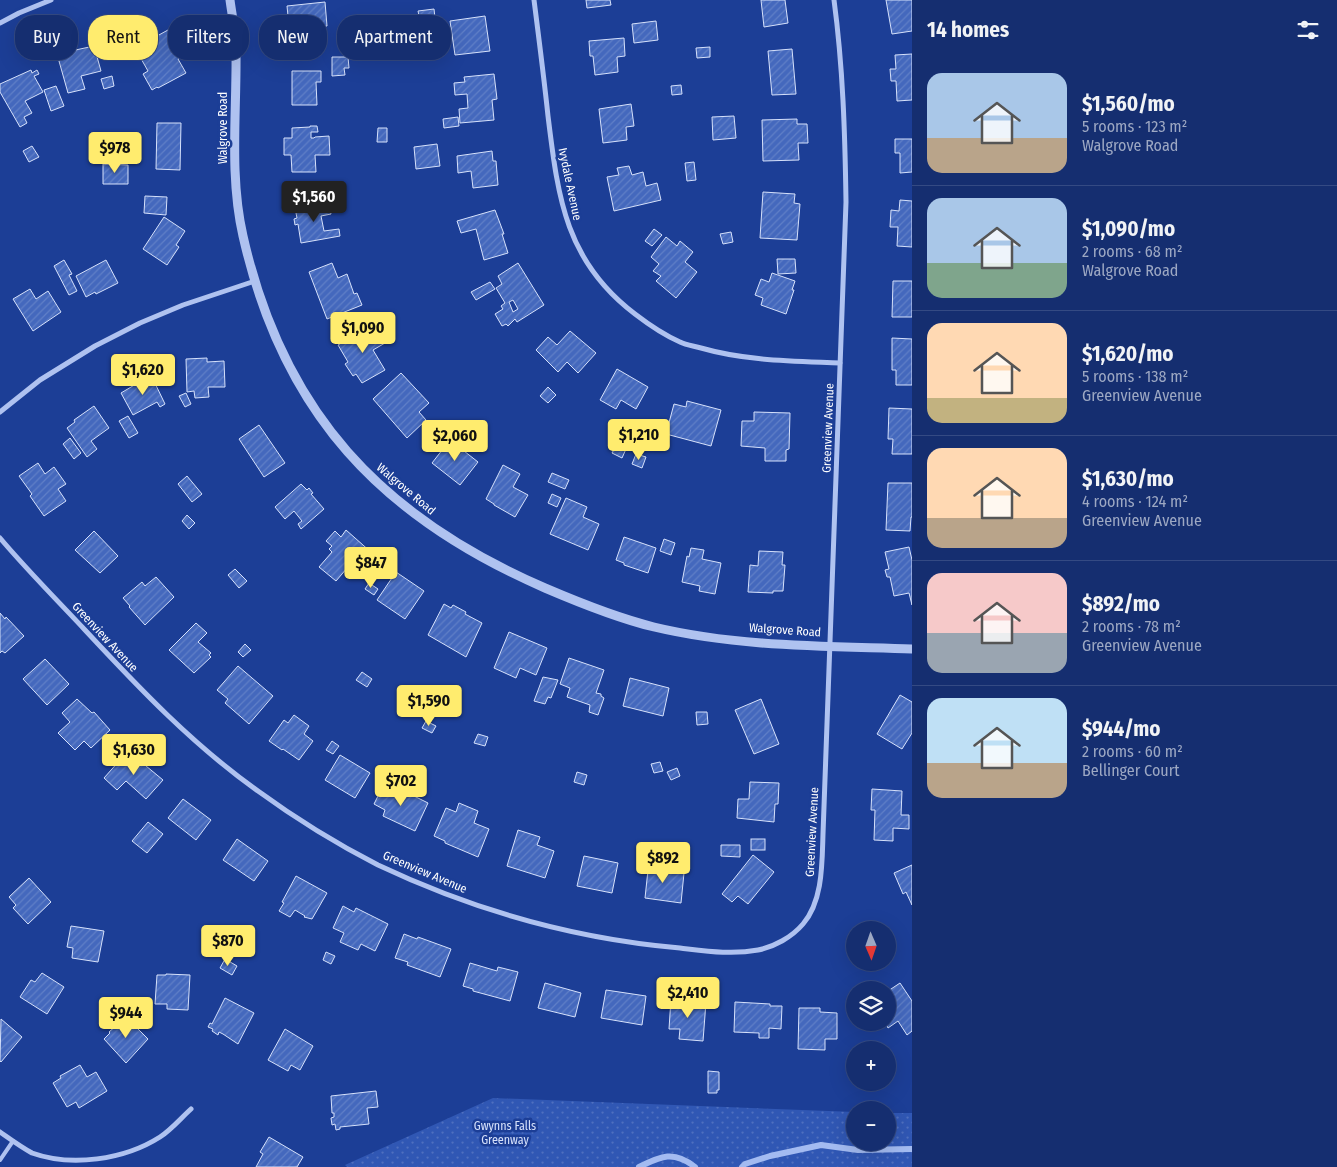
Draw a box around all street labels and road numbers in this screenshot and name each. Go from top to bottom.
street label: Walgrove Road [216,92,230,164]
street label: Ivydale Avenue [555,146,585,222]
street label: Greenview Avenue [819,383,837,473]
street label: Walgrove Road [374,460,438,518]
street label: Greenview Avenue [69,599,141,675]
street label: Walgrove Road [748,620,822,640]
street label: Greenview Avenue [803,787,821,877]
street label: Greenview Avenue [381,848,469,896]

